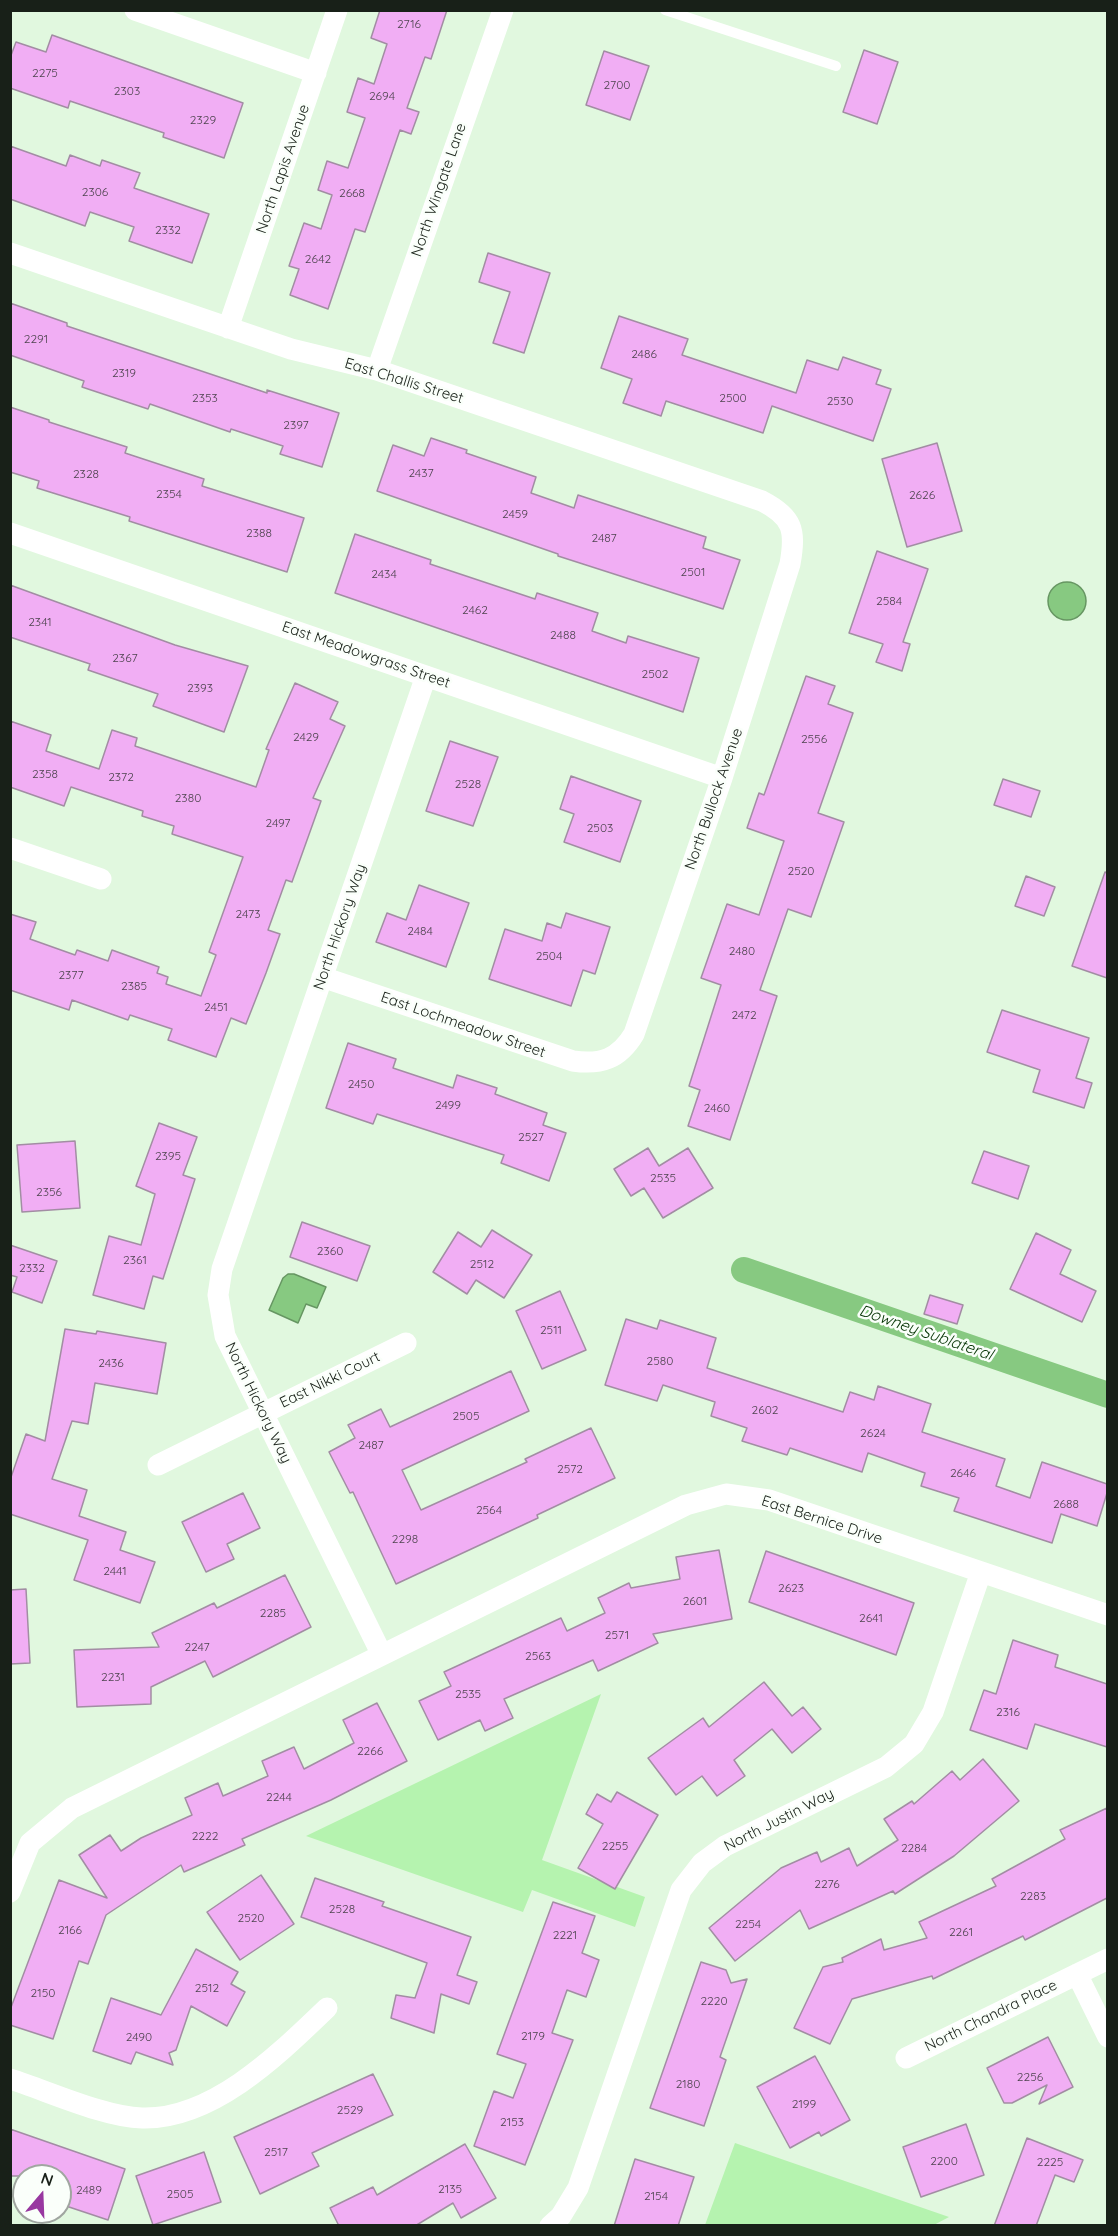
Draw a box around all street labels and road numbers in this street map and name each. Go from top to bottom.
street label: North Lapis Avenue [252,102,314,236]
street label: North Wingate Lane [408,121,470,259]
street label: East Challis Street [342,354,466,408]
street label: East Meadowgrass Street [280,618,452,692]
street label: North Bullock Avenue [681,726,747,872]
street label: North Hickory Way [310,862,370,992]
street label: East Lochmeadow Street [378,988,548,1062]
street label: North Hickory Way [221,1340,295,1466]
street label: East Nikki Court [277,1348,383,1412]
street label: East Bernice Drive [759,1492,885,1548]
street label: North Justin Way [721,1785,837,1855]
street label: North Chandra Place [922,1976,1060,2056]

